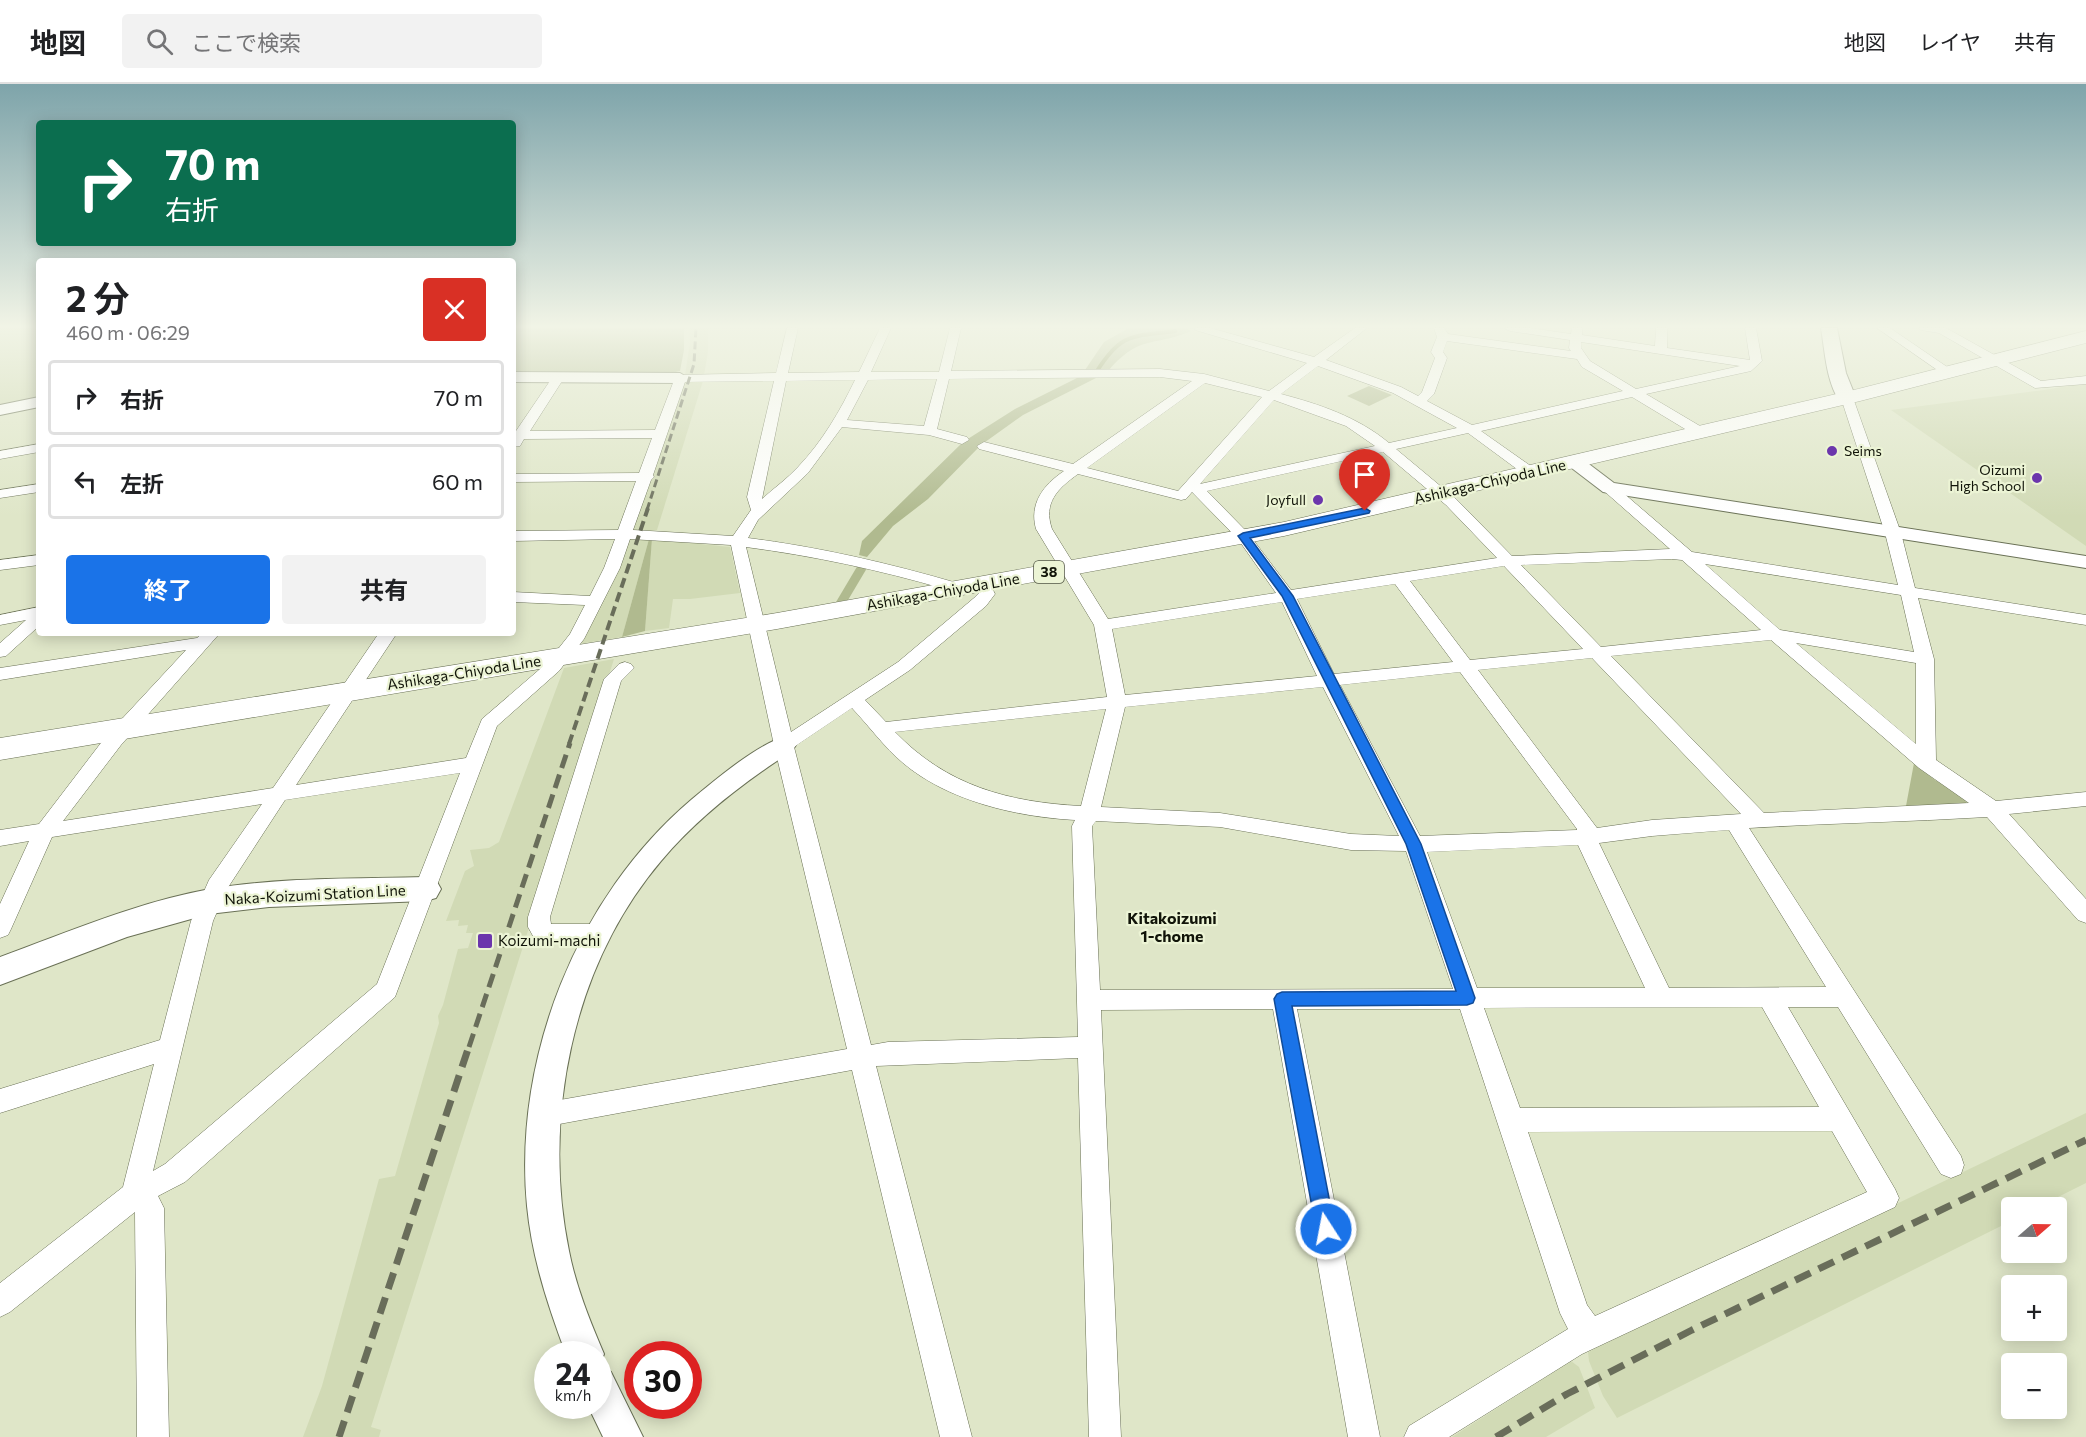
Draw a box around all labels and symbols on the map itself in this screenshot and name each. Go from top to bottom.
place label: Seims [1844,442,1882,459]
marker: Seims [1825,444,1839,458]
pin [1339,449,1390,511]
street label: Ashikaga-Chiyoda Line [1412,455,1568,507]
place label: Oizumi High School [1949,461,2025,494]
marker: Oizumi High School [2030,471,2044,485]
place label: Joyfull [1266,491,1306,508]
marker: Joyfull [1311,493,1325,507]
road number: 38 [1034,561,1064,583]
street label: Ashikaga-Chiyoda Line [865,569,1021,613]
street label: Ashikaga-Chiyoda Line [386,651,542,693]
street label: Naka-Koizumi Station Line [224,880,406,908]
district label: Kitakoizumi 1-chome [1127,908,1217,945]
place label: Koizumi-machi [498,931,600,949]
marker: Koizumi-machi [476,932,494,950]
position arrow [1294,1197,1358,1261]
north arrow [2001,1197,2067,1263]
speed limit sign: 30 [624,1341,702,1419]

